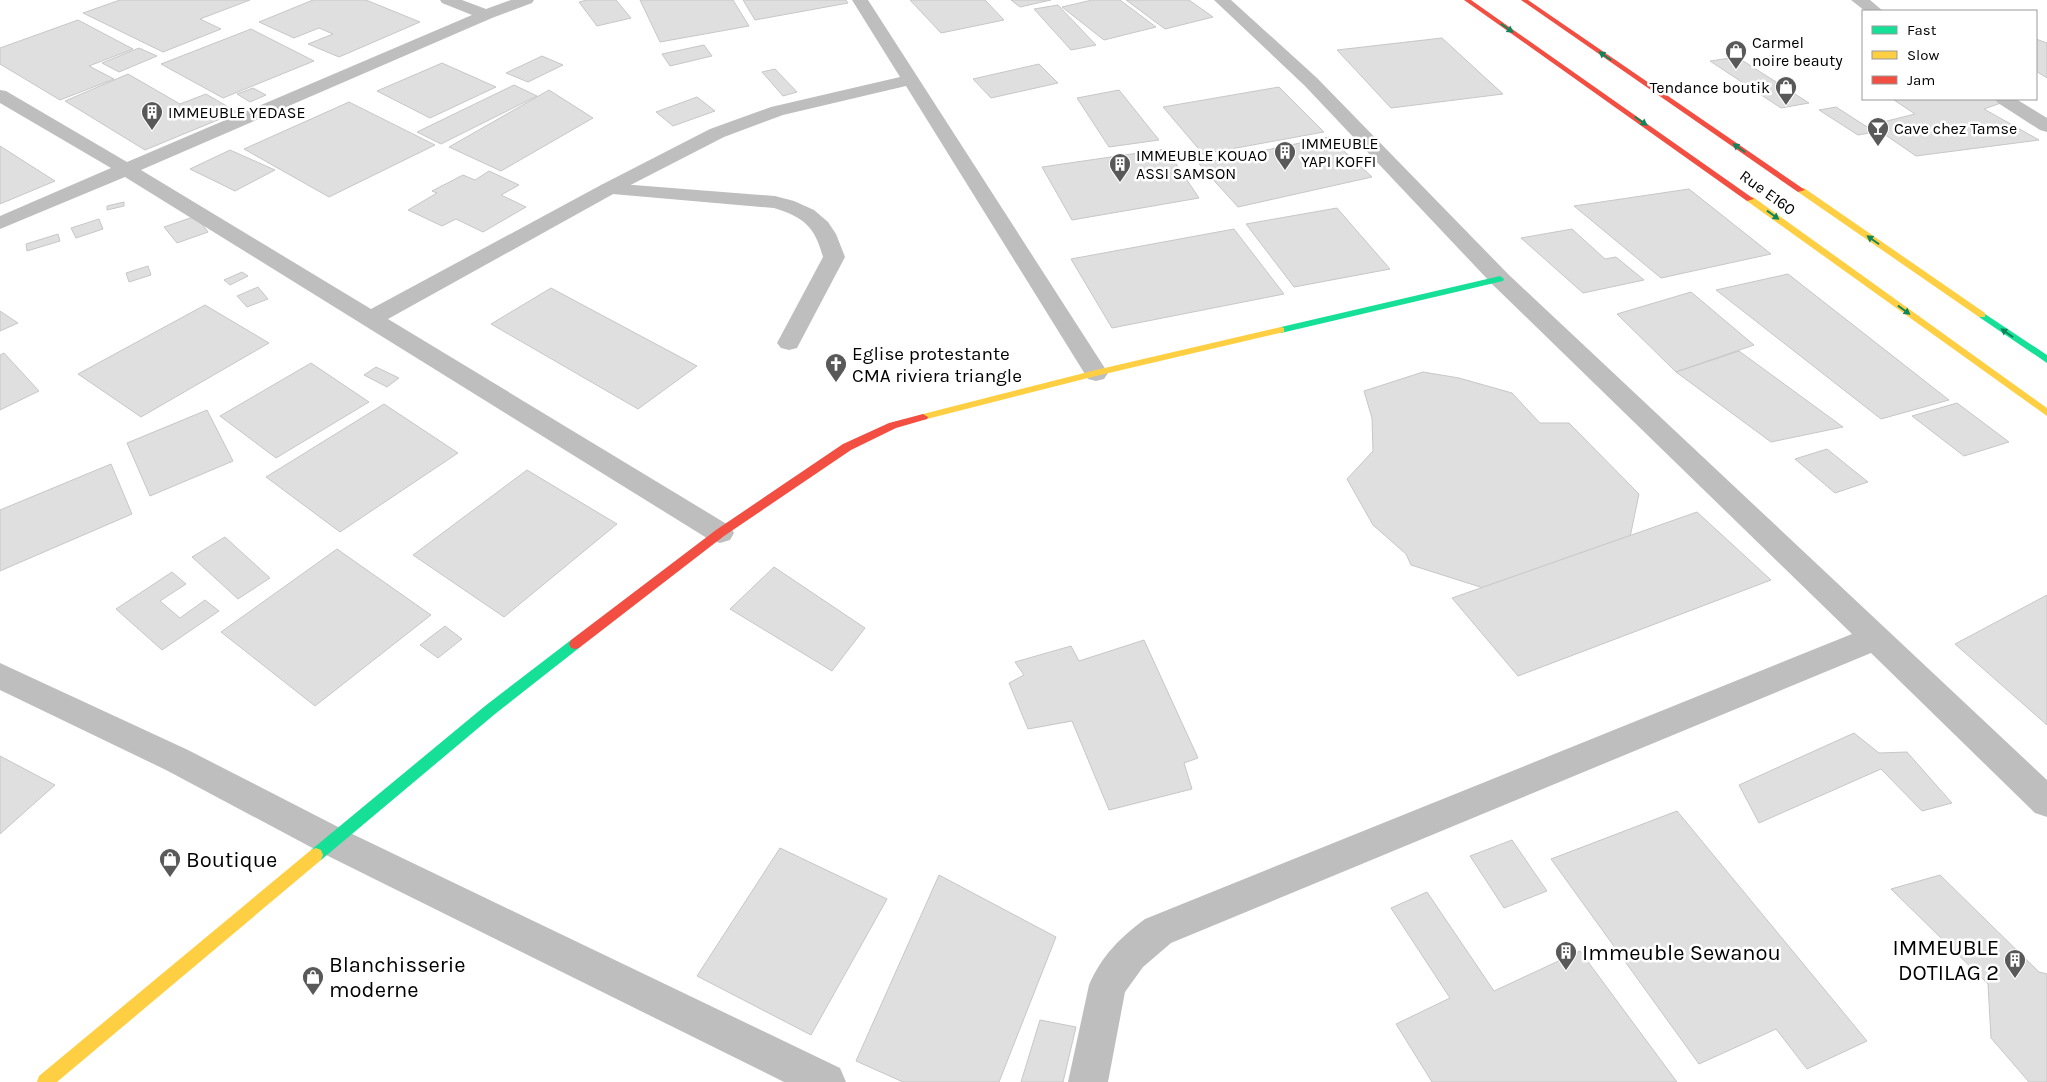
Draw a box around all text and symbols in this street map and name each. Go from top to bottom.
legend [1862,10,2037,100]
text: Fast [1907,21,1937,39]
one-way arrow [1500,23,1514,33]
place label: Carmel noire beauty [1752,33,1843,70]
shop icon: Carmel noire beauty [1724,39,1748,70]
text: Slow [1907,46,1939,64]
one-way arrow [1598,51,1612,61]
text: Jam [1907,71,1935,89]
shop icon: Tendance boutik [1774,75,1798,106]
place label: Tendance boutik [1649,78,1770,97]
building icon: IMMEUBLE YEDASE [140,100,164,131]
place label: IMMEUBLE YEDASE [168,103,305,122]
one-way arrow [1634,116,1647,126]
bar icon: Cave chez Tamse [1866,116,1890,147]
place label: Cave chez Tamse [1894,119,2017,138]
place label: IMMEUBLE YAPI KOFFI [1301,134,1378,171]
building icon: IMMEUBLE YAPI KOFFI [1273,140,1297,171]
one-way arrow [1732,143,1746,153]
place label: IMMEUBLE KOUAO ASSI SAMSON [1136,146,1267,183]
building icon: IMMEUBLE KOUAO ASSI SAMSON [1108,152,1132,183]
street label: Rue E160 [1736,166,1799,219]
one-way arrow [1766,210,1780,220]
one-way arrow [1866,235,1880,245]
one-way arrow [1898,305,1911,315]
one-way arrow [2000,328,2014,338]
place label: Eglise protestante CMA riviera triangle [852,343,1022,387]
church icon: Eglise protestante CMA riviera triangle [824,352,848,383]
shop icon: Boutique [158,847,182,878]
place label: Boutique [186,847,277,873]
place label: IMMEUBLE DOTILAG 2 [1893,935,1999,986]
building icon: Immeuble Sewanou [1554,940,1578,971]
place label: Immeuble Sewanou [1582,940,1781,966]
building icon: IMMEUBLE DOTILAG 2 [2003,948,2027,979]
place label: Blanchisserie moderne [329,952,466,1003]
shop icon: Blanchisserie moderne [301,965,325,996]

